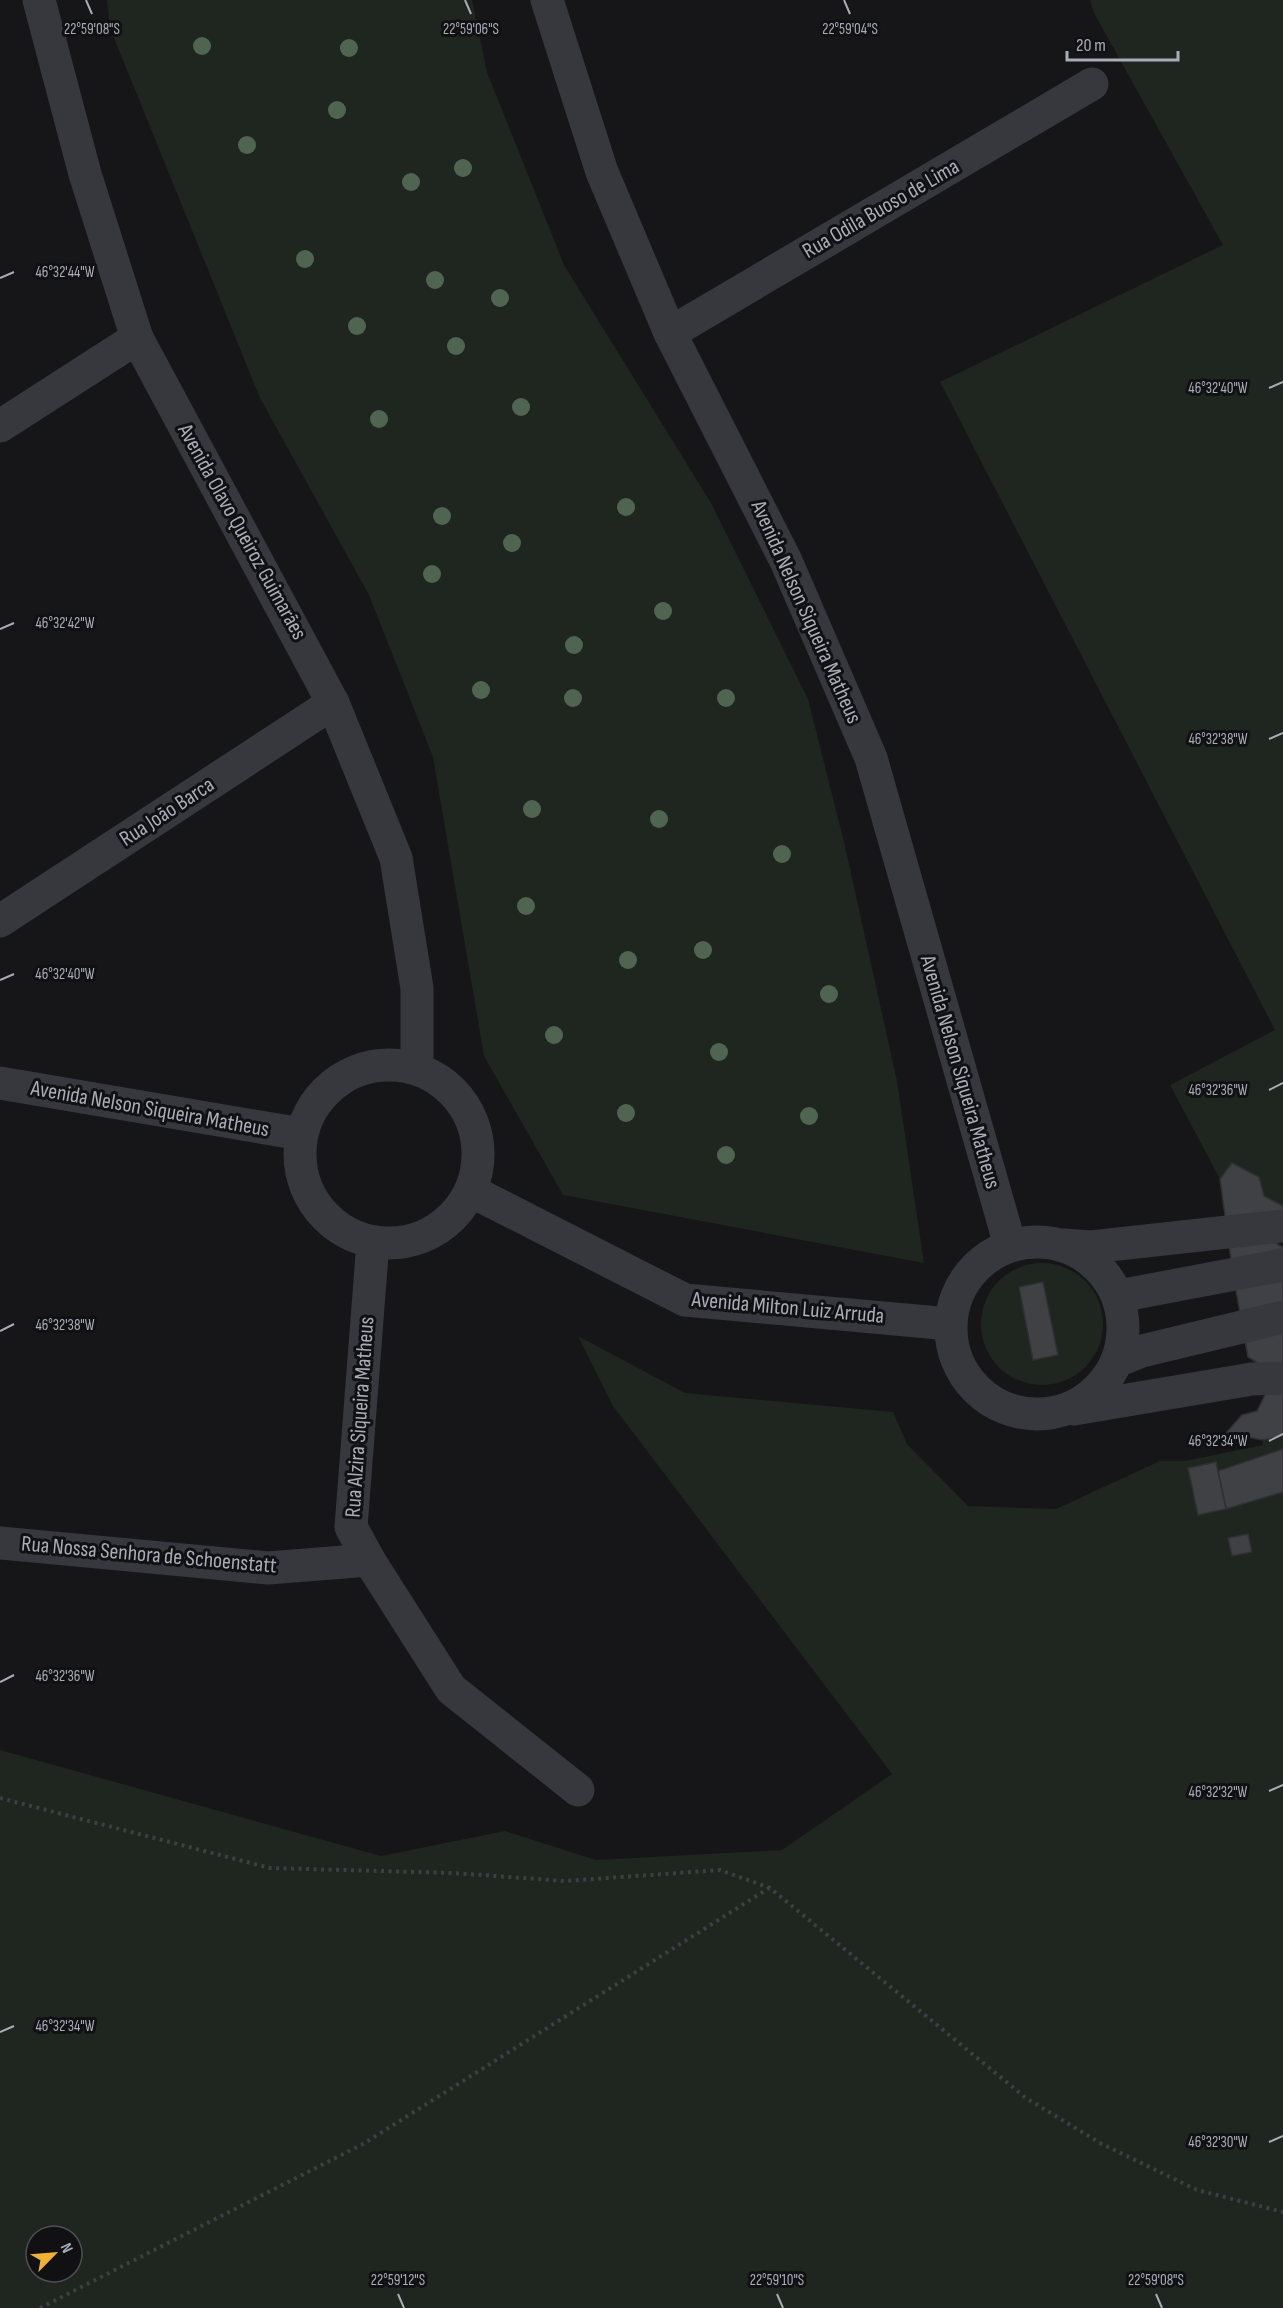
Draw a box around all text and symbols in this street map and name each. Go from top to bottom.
text: 22°59'08"S [64,20,120,39]
text: 22°59'06"S [443,20,499,39]
text: 22°59'04"S [822,20,878,39]
scale bar [1067,24,1178,62]
text: 20 m [1076,35,1106,56]
street label: Rua Odila Buoso de Lima [798,153,964,265]
text: 46°32'44"W [36,263,95,282]
text: 46°32'40"W [1188,379,1248,398]
street label: Avenida Olavo Queiroz Guimarães [171,418,313,645]
street label: Avenida Nelson Siqueira Matheus [744,495,867,728]
text: 46°32'42"W [36,614,95,633]
text: 46°32'38"W [1188,730,1248,749]
street label: Rua João Barca [115,771,219,853]
street label: Avenida Nelson Siqueira Matheus [913,951,1006,1192]
text: 46°32'40"W [35,965,95,984]
street label: Avenida Nelson Siqueira Matheus [28,1075,271,1143]
text: 46°32'36"W [1188,1081,1248,1100]
street label: Avenida Milton Luiz Arruda [690,1286,885,1330]
text: 46°32'38"W [35,1316,95,1335]
street label: Rua Alzira Siqueira Matheus [340,1316,380,1518]
text: 46°32'34"W [1189,1432,1248,1451]
street label: Rua Nossa Senhora de Schoenstatt [20,1530,278,1580]
text: 46°32'36"W [35,1667,95,1686]
text: 46°32'32"W [1189,1783,1248,1802]
text: 46°32'34"W [36,2017,95,2036]
text: 46°32'30"W [1188,2133,1248,2152]
north arrow [24,2224,84,2284]
text: N [56,2240,77,2256]
text: 22°59'12"S [371,2271,425,2290]
text: 22°59'10"S [750,2271,804,2290]
text: 22°59'08"S [1128,2271,1184,2290]

